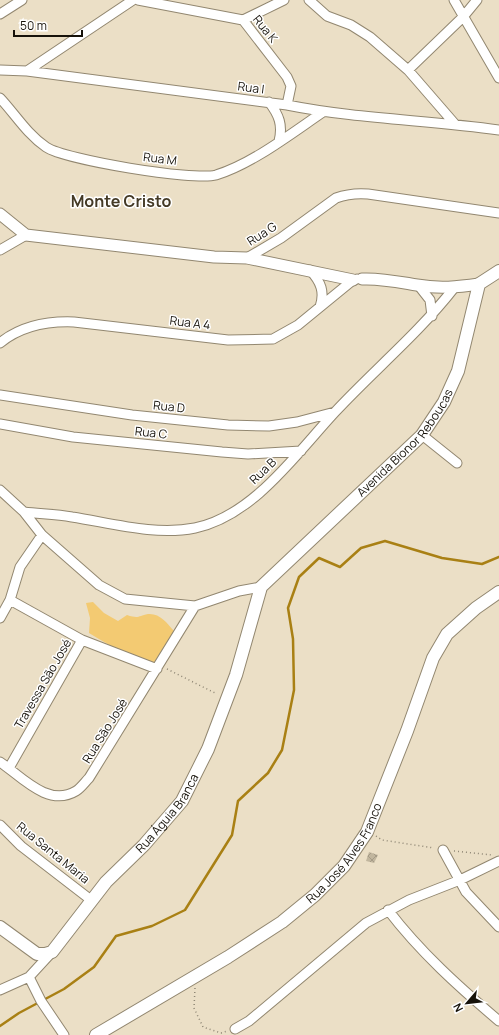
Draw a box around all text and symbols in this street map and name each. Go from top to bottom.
street label: Rua K [249,11,282,47]
scale bar [14,12,82,38]
text: 50 m [20,17,47,34]
street label: Rua I [237,77,265,98]
street label: Rua M [142,148,178,169]
district label: Monte Cristo [71,190,171,212]
street label: Rua G [244,218,280,249]
street label: Rua A 4 [169,312,211,333]
street label: Avenida Bionor Reboucas [353,386,457,500]
street label: Rua D [152,396,186,417]
street label: Rua C [134,422,168,443]
street label: Rua B [246,454,280,488]
street label: Travessa São José [10,636,75,732]
street label: Rua São José [78,695,131,766]
street label: Rua Águia Branca [132,771,202,857]
street label: Rua José Alves Franco [302,800,386,907]
street label: Rua Santa Maria [13,818,93,887]
north arrow [447,983,487,1023]
text: N [449,1001,466,1015]

